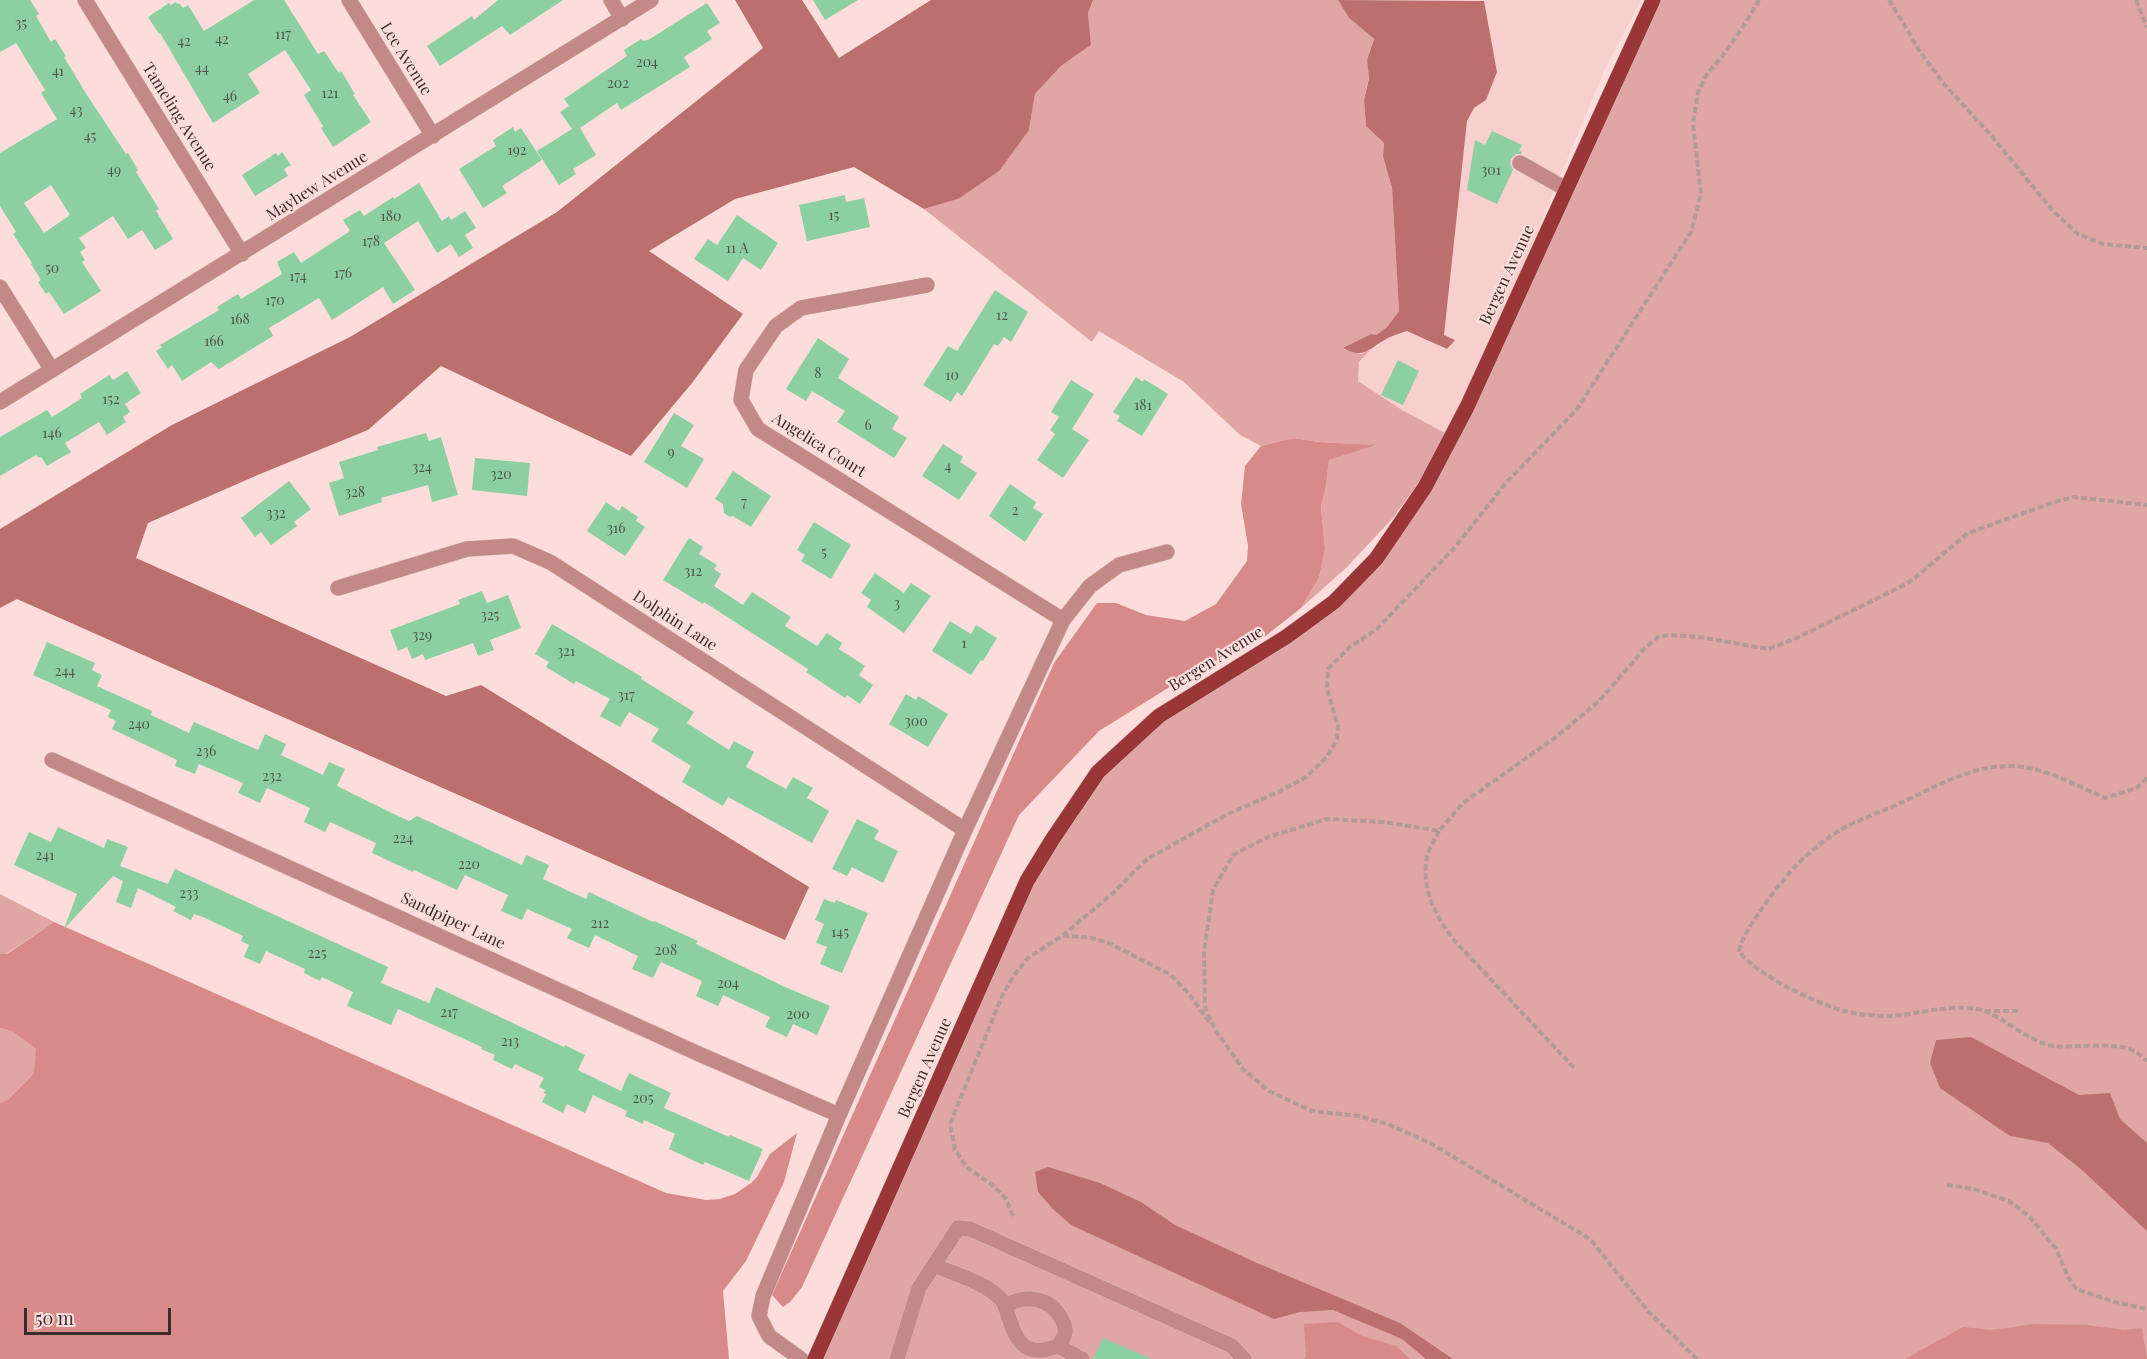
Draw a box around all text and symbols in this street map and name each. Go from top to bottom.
house number: 35 [15,16,27,32]
street label: Lee Avenue [376,19,436,99]
house number: 117 [275,27,291,43]
house number: 42 [215,32,229,48]
house number: 42 [177,34,191,50]
house number: 204 [636,55,658,71]
street label: Tameling Avenue [138,59,220,175]
house number: 44 [195,61,209,77]
house number: 41 [52,64,64,80]
house number: 202 [607,76,629,92]
house number: 121 [321,86,339,102]
house number: 46 [223,89,237,105]
house number: 43 [70,103,82,119]
house number: 45 [84,129,96,145]
house number: 192 [507,143,527,159]
street label: Mayhew Avenue [263,147,371,225]
house number: 49 [107,163,121,179]
house number: 301 [1481,163,1501,179]
house number: 15 [829,208,839,224]
house number: 180 [381,209,401,225]
street label: Bergen Avenue [1475,222,1539,328]
house number: 178 [362,234,380,250]
house number: 11 A [726,241,748,257]
house number: 50 [45,261,59,277]
house number: 176 [334,266,352,282]
house number: 174 [289,269,307,285]
house number: 170 [265,293,285,309]
house number: 12 [996,308,1008,324]
house number: 168 [230,312,250,328]
house number: 166 [204,334,224,350]
house number: 8 [814,366,822,382]
house number: 10 [945,368,959,384]
house number: 152 [102,392,120,408]
house number: 181 [1134,398,1152,414]
street label: Angelica Court [769,409,869,481]
house number: 6 [864,418,872,434]
house number: 146 [42,426,62,442]
house number: 9 [667,445,675,461]
house number: 4 [945,459,951,475]
house number: 324 [412,460,432,476]
house number: 320 [490,467,512,483]
house number: 328 [345,485,365,501]
house number: 7 [741,495,747,511]
house number: 2 [1012,503,1018,519]
house number: 332 [266,506,286,522]
house number: 316 [607,521,625,537]
house number: 5 [821,545,827,561]
house number: 312 [684,564,702,580]
street label: Dolphin Lane [629,587,721,655]
house number: 3 [894,596,900,612]
house number: 325 [481,608,499,624]
street label: Bergen Avenue [1165,622,1267,696]
house number: 329 [412,628,432,644]
house number: 1 [961,636,967,652]
house number: 321 [557,644,575,660]
house number: 244 [55,664,75,680]
house number: 317 [617,688,635,704]
house number: 300 [904,714,928,730]
house number: 240 [128,717,150,733]
house number: 236 [196,744,216,760]
house number: 232 [262,769,282,785]
house number: 224 [393,831,413,847]
house number: 241 [36,848,54,864]
house number: 220 [458,857,480,873]
house number: 233 [179,886,199,902]
street label: Sandpiper Lane [398,888,508,954]
house number: 212 [591,916,609,932]
house number: 145 [831,925,849,941]
house number: 208 [655,943,677,959]
house number: 225 [307,946,327,962]
house number: 204 [717,976,739,992]
house number: 217 [440,1005,458,1021]
house number: 200 [786,1007,810,1023]
street label: Bergen Avenue [894,1015,956,1121]
house number: 213 [501,1034,519,1050]
house number: 205 [633,1091,653,1107]
scale bar [27,1296,174,1334]
text: 50 m [35,1306,74,1330]

